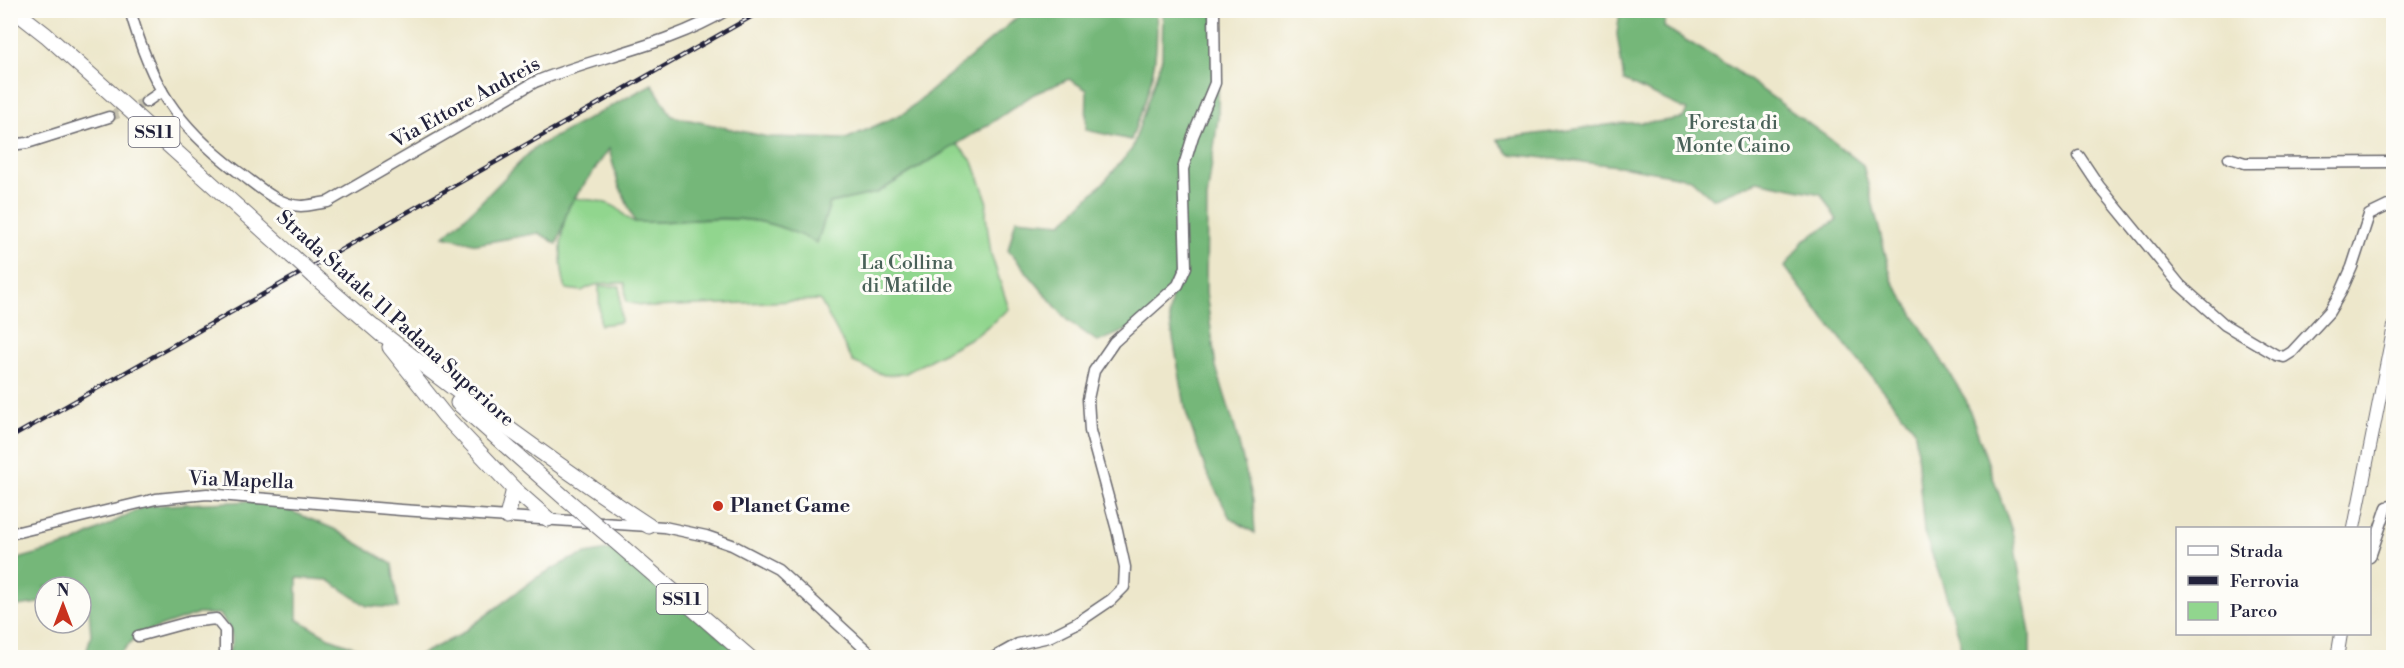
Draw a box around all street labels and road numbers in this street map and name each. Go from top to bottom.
street label: Via Ettore Andreis [386,52,545,155]
road number: SS11 [128,117,180,147]
street label: Strada Statale 11 Padana Superiore [271,205,519,433]
street label: Via Mapella [187,467,295,495]
road number: SS11 [656,584,708,614]

